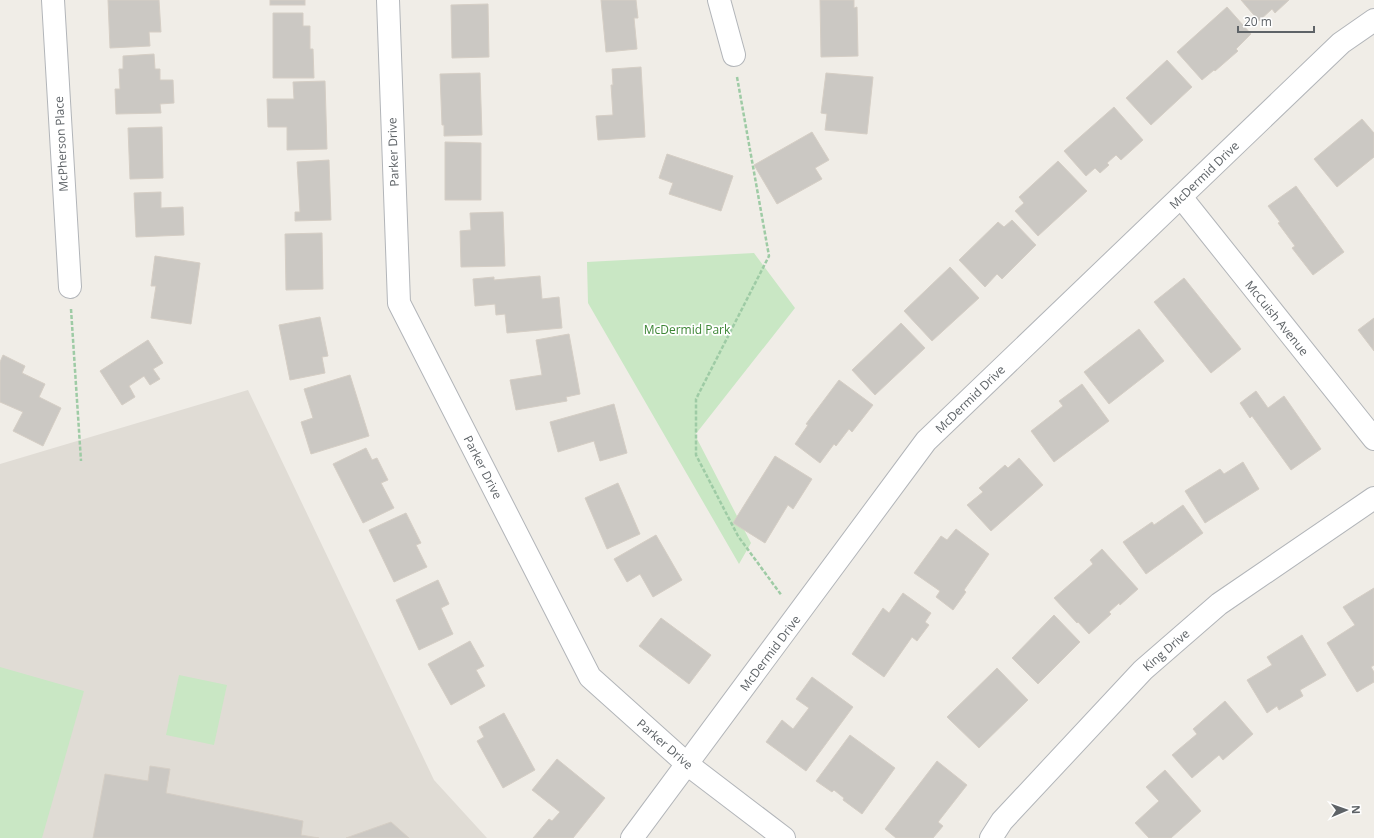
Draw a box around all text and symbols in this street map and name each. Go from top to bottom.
scale bar [1238,8,1314,34]
text: 20 m [1244,13,1272,30]
street label: McPherson Place [50,96,72,192]
street label: Parker Drive [383,117,403,187]
street label: McDermid Drive [1165,137,1243,213]
street label: McCuish Avenue [1241,277,1313,359]
park label: McDermid Park [644,321,731,338]
street label: McDermid Drive [931,361,1009,437]
street label: Parker Drive [460,432,506,502]
street label: McDermid Drive [736,611,804,694]
street label: King Drive [1139,625,1193,675]
street label: Parker Drive [633,715,697,773]
north arrow [1326,790,1366,830]
text: N [1349,805,1364,814]

